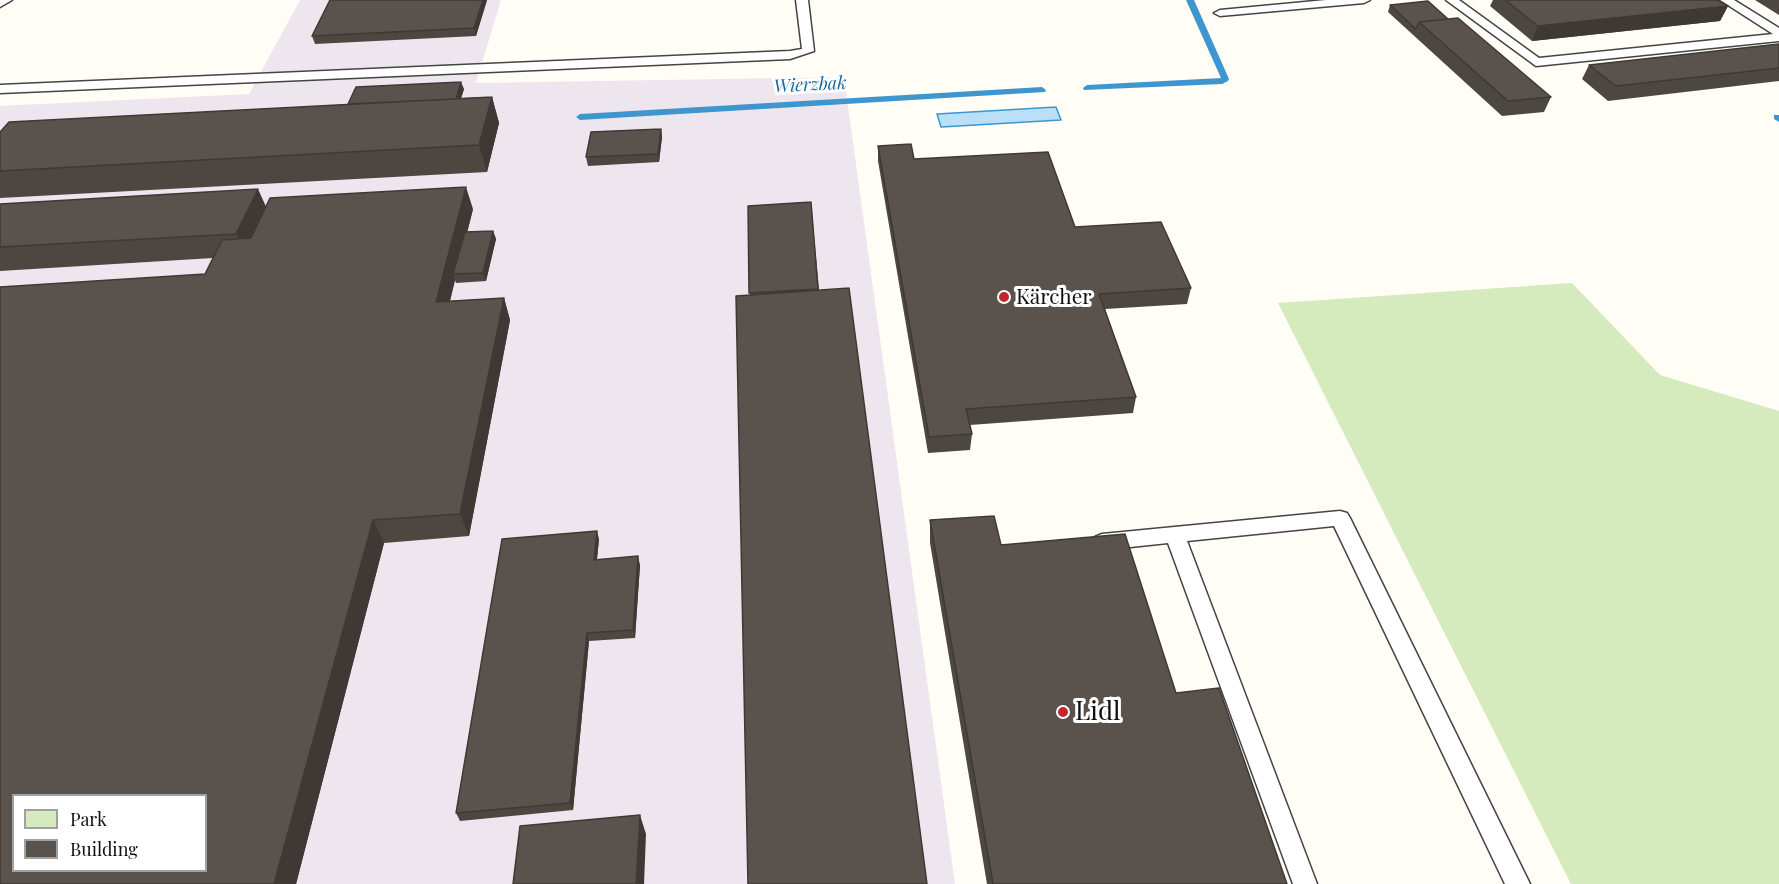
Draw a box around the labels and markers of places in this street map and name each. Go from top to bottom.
place label: Kärcher [1016,284,1092,310]
marker: Kärcher [997,290,1011,304]
place label: Lidl [1075,696,1120,728]
marker: Lidl [1056,705,1070,719]

